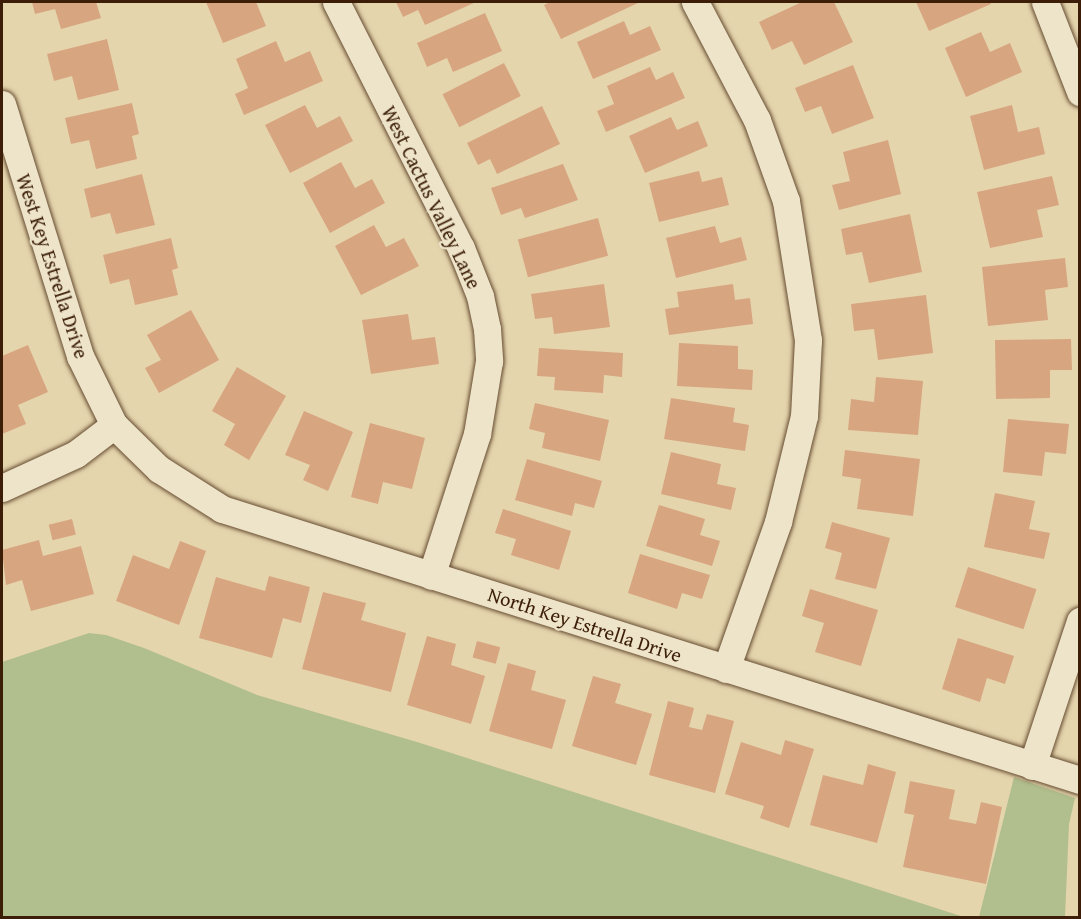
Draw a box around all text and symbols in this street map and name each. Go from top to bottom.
street label: West Cactus Valley Lane [377,102,487,292]
street label: West Key Estrella Drive [12,171,94,361]
street label: North Key Estrella Drive [485,581,685,667]

